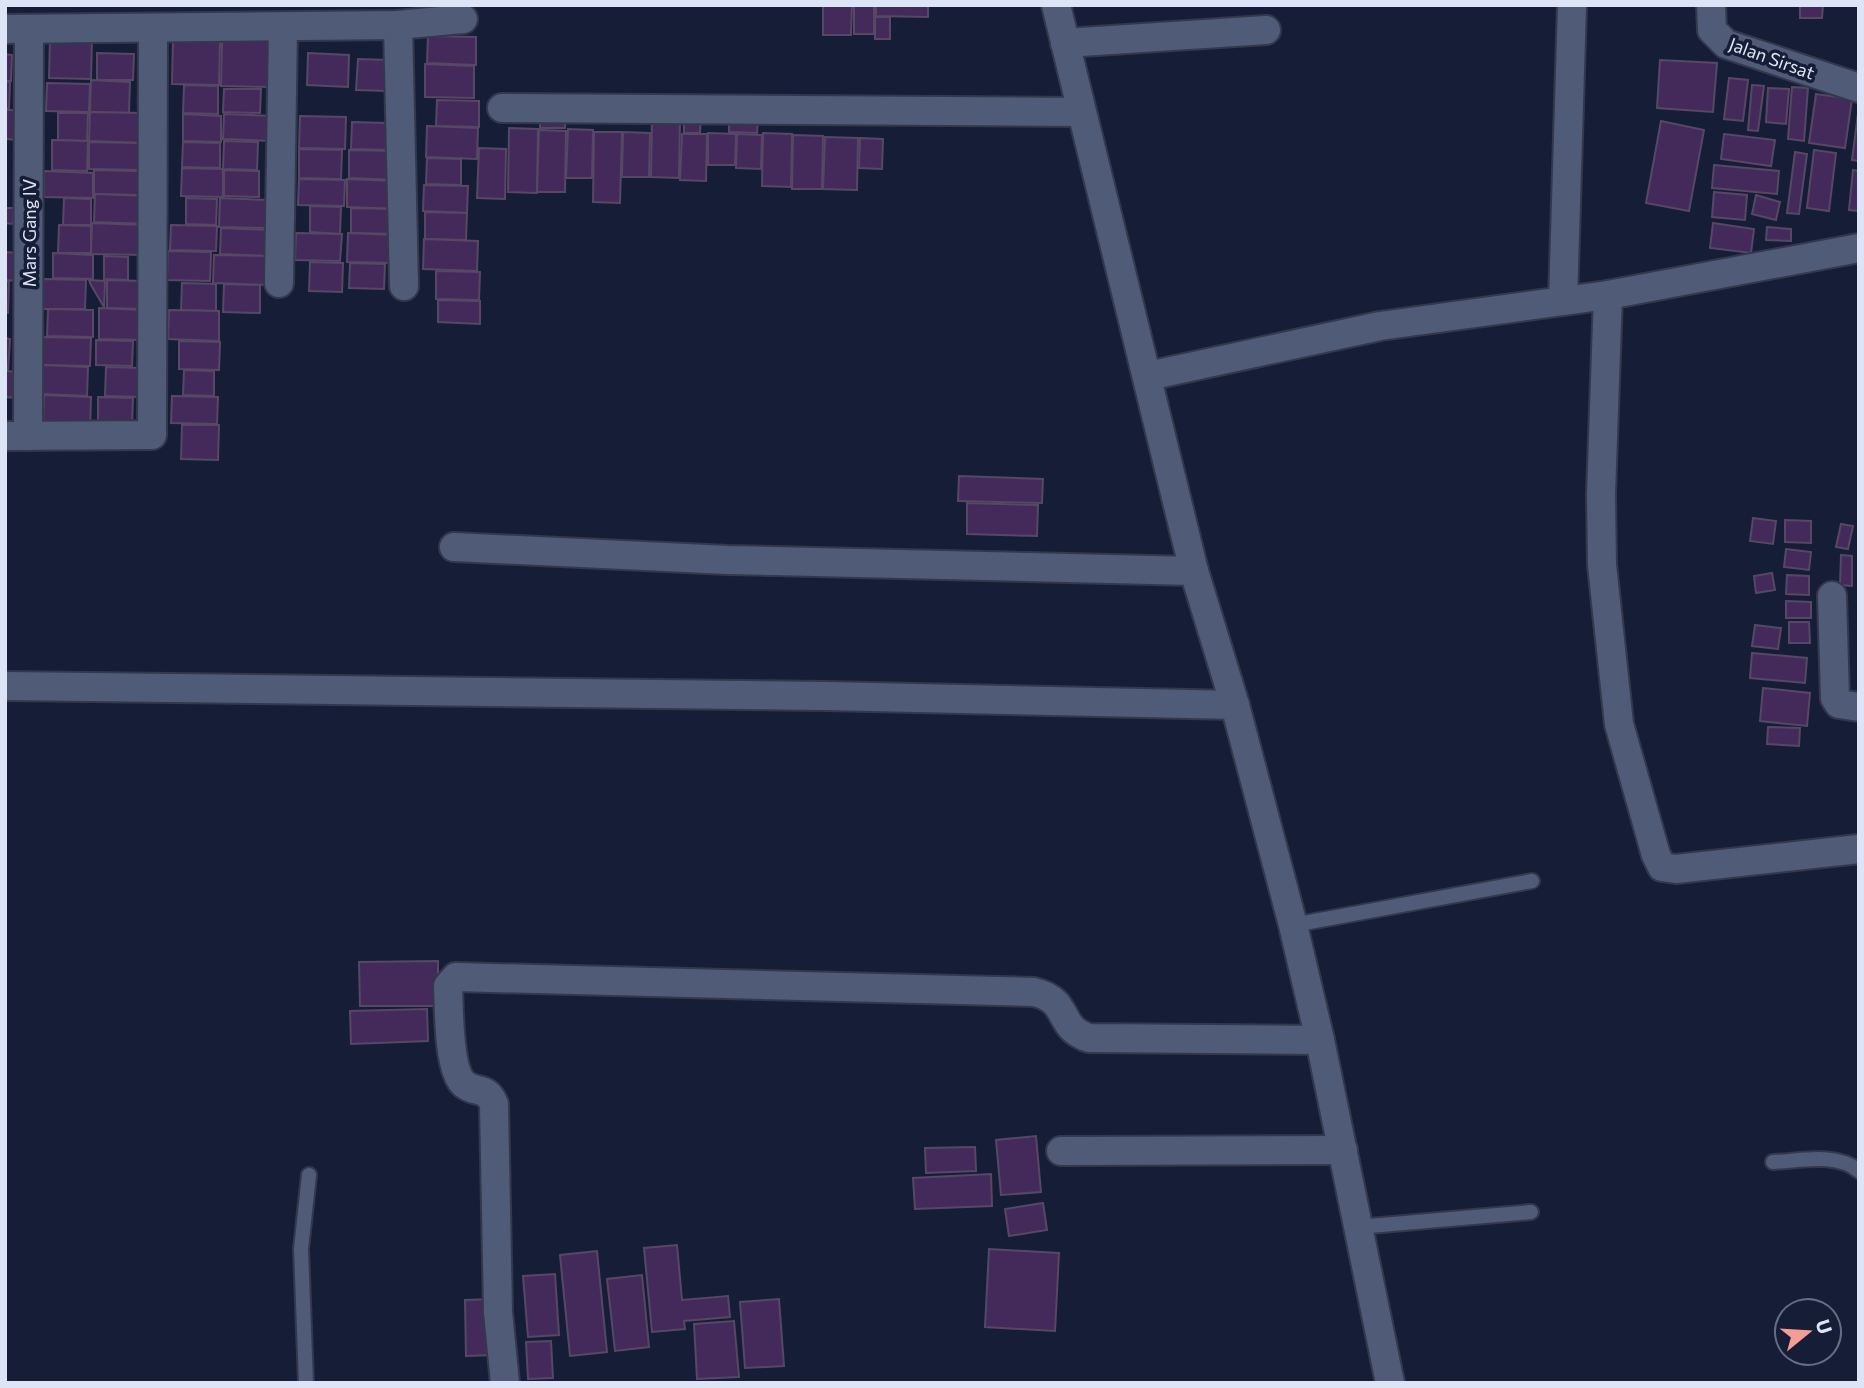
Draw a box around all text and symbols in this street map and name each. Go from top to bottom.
street label: Jalan Sirsat [1726,32,1818,84]
street label: Mars Gang IV [18,179,40,287]
north arrow [1773,1297,1843,1367]
text: U [1812,1316,1838,1337]

